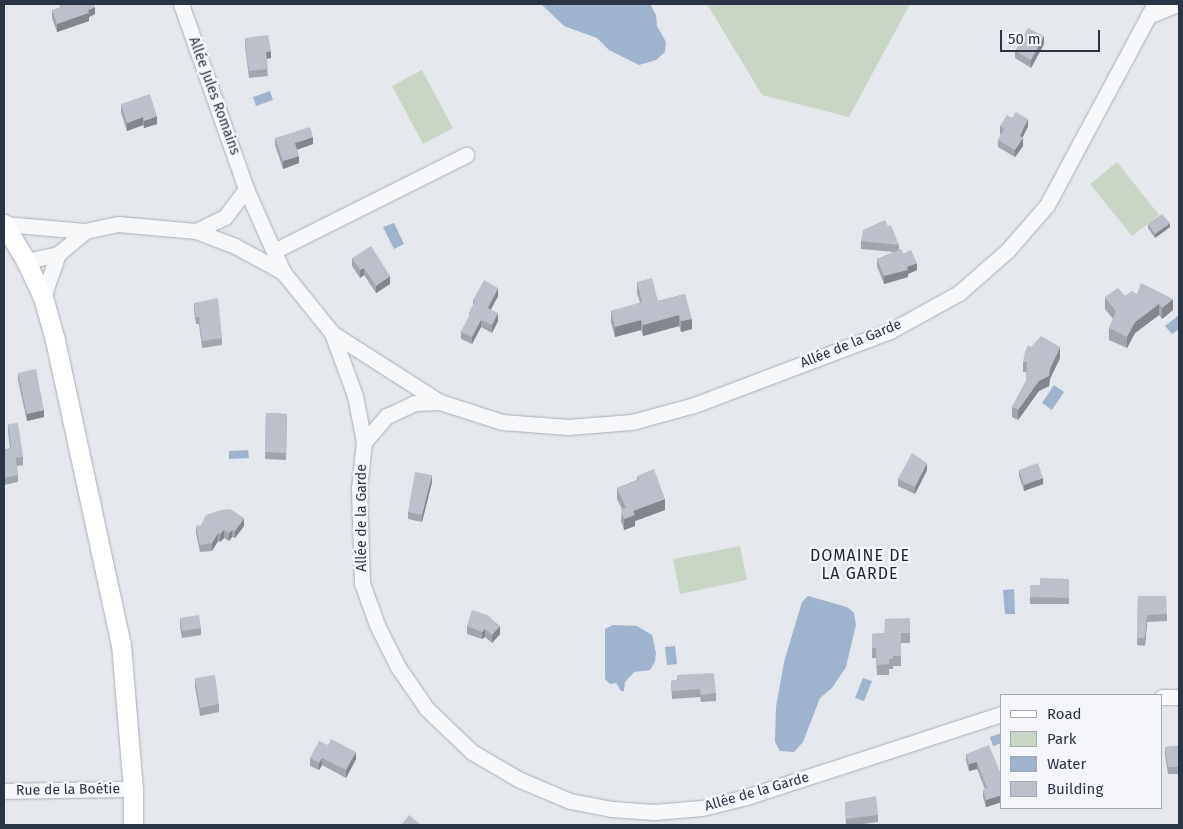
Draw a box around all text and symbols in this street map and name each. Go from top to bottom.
scale bar [1003,20,1103,52]
text: 50 m [1008,30,1041,48]
street label: Allée Jules Romains [185,35,243,157]
street label: Allée de la Garde [798,316,904,372]
street label: Allée de la Garde [354,464,370,572]
district label: DOMAINE DE LA GARDE [809,546,911,584]
legend [1000,694,1163,809]
text: Road [1047,705,1082,723]
text: Park [1047,730,1077,748]
text: Water [1047,755,1086,773]
street label: Allée de la Garde [703,769,811,815]
text: Building [1047,780,1103,798]
street label: Rue de la Boétie [16,781,120,799]

